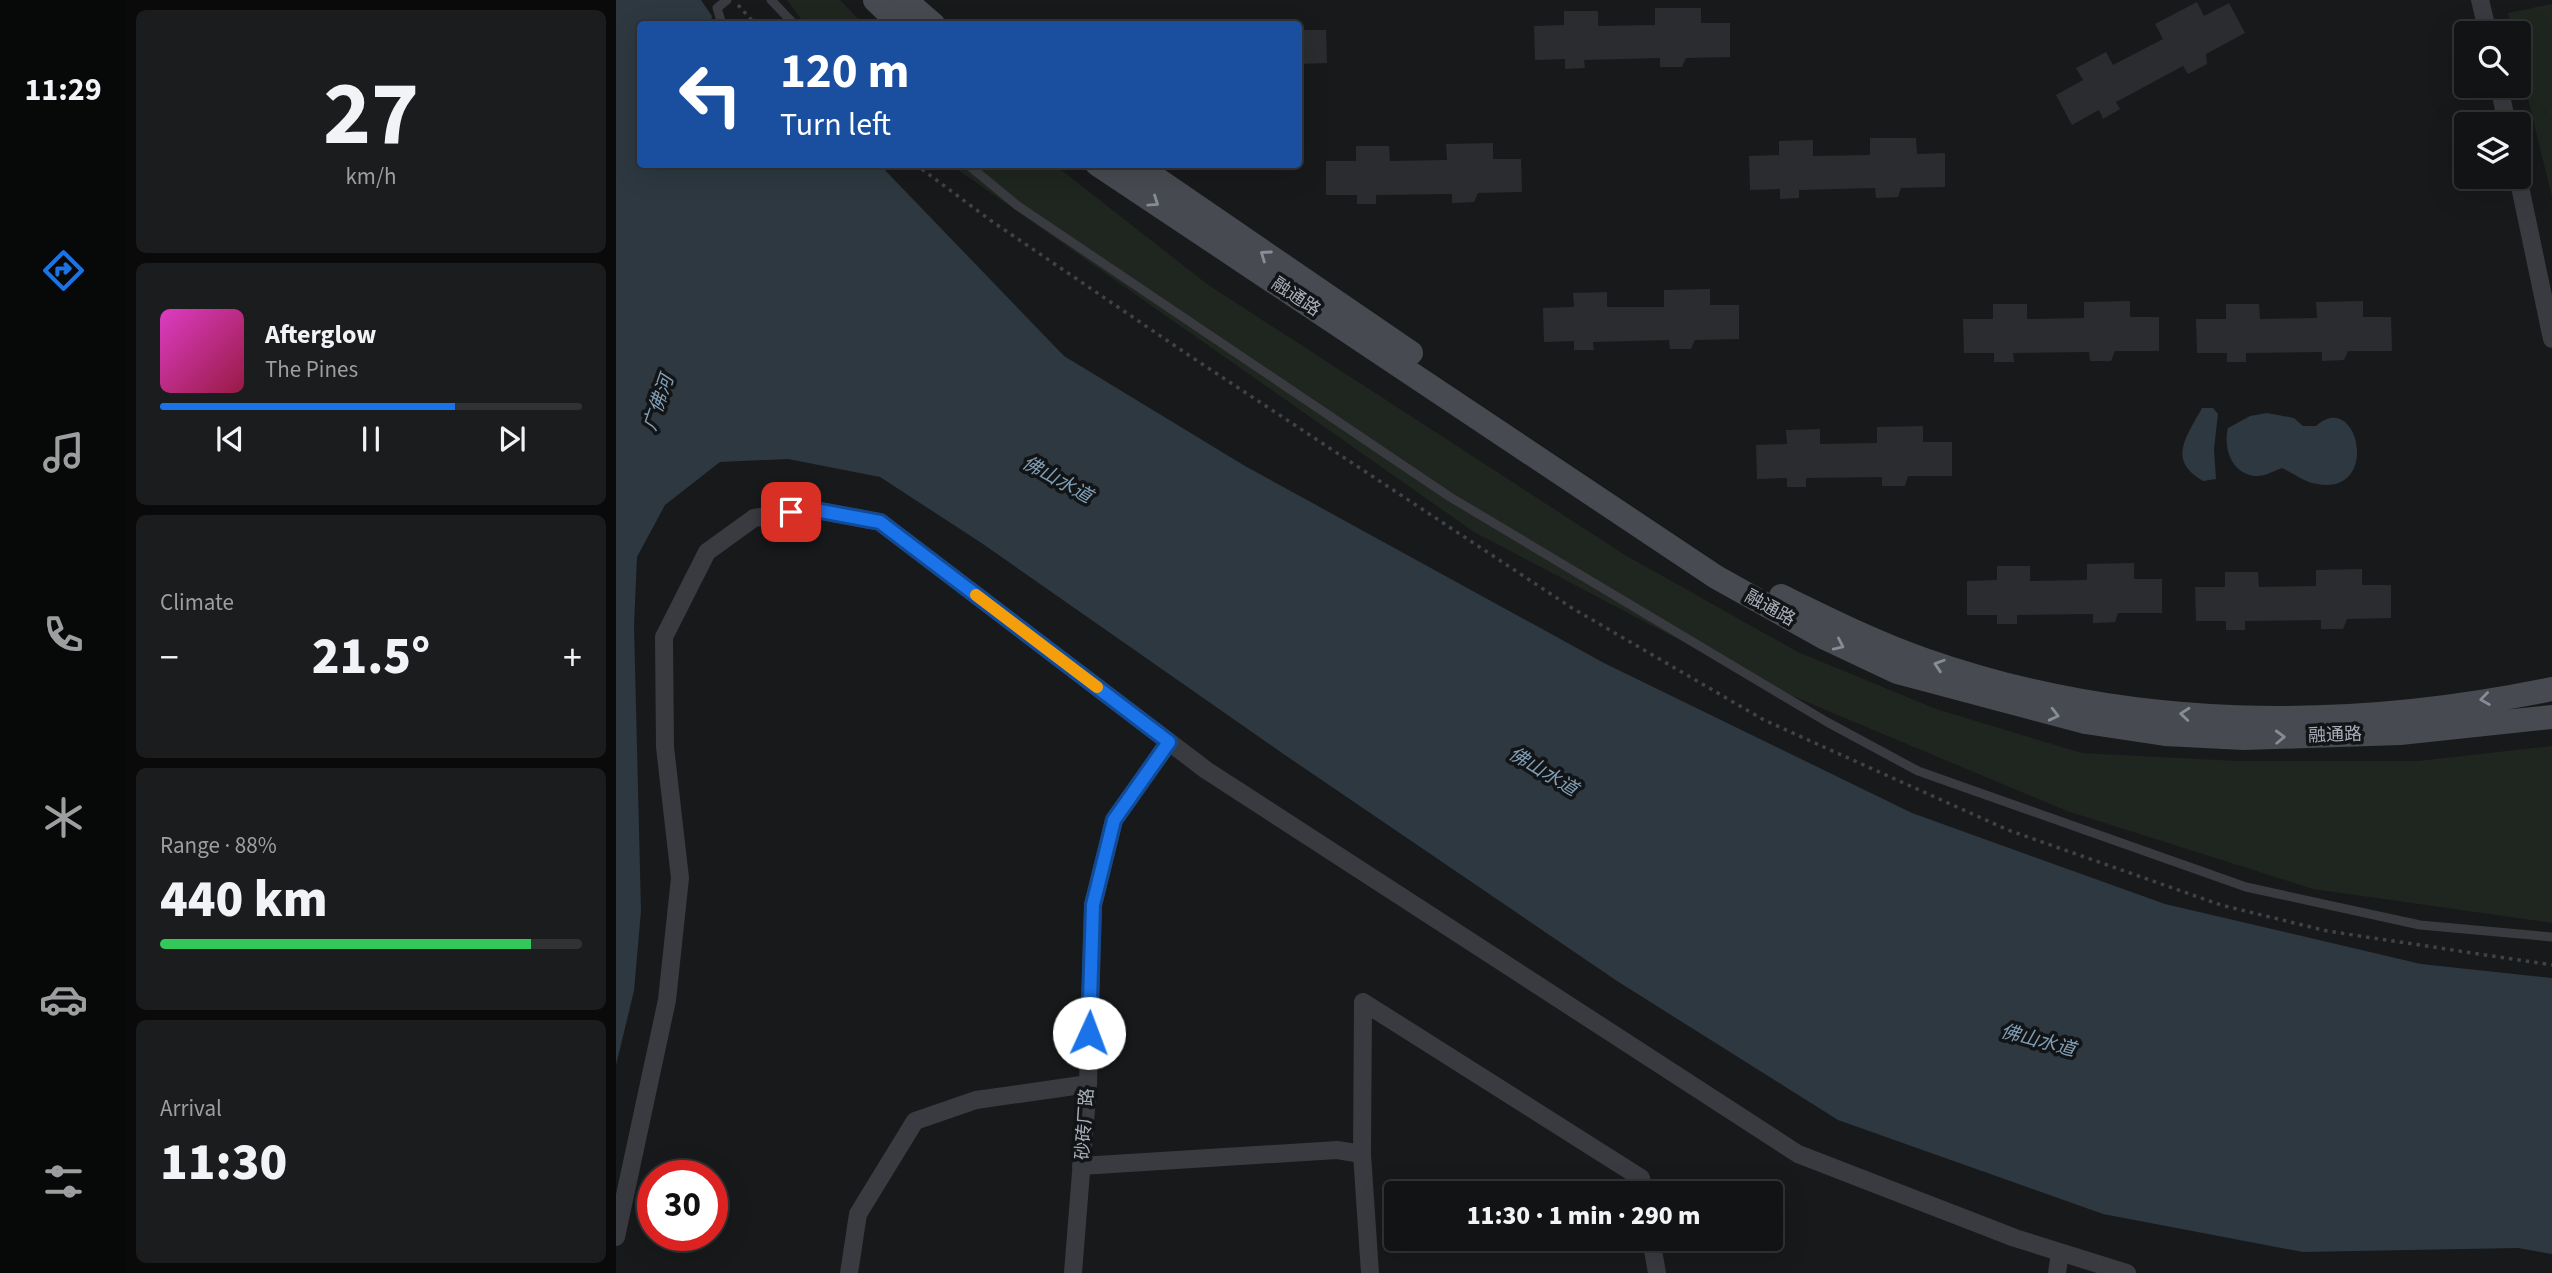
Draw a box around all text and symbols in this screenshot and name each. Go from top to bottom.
map controls [2454,21,2531,189]
button: search [2454,21,2531,98]
text: 120 m [780,37,909,107]
icon: left [665,49,756,140]
text: 27 [323,50,419,179]
text: 11:29 [24,67,102,113]
text: Turn left [780,102,891,148]
button: layers [2454,112,2531,189]
text: km/h [345,160,397,193]
one-way arrow [1146,194,1159,207]
icon: directions [39,246,88,295]
one-way arrow [1260,251,1273,263]
street label: 融通路 [1267,272,1325,322]
text: Afterglow [265,316,376,353]
text: The Pines [265,353,358,386]
water label: 广佛河 [637,368,682,434]
icon: previous [211,420,249,458]
icon: pause [352,420,390,458]
icon: next [493,420,531,458]
icon: music [39,428,88,477]
water label: 佛山水道 [1017,450,1099,512]
pin [761,482,821,542]
icon: arrive [772,493,810,531]
street label: 融通路 [1740,584,1800,632]
text: Climate [160,586,234,619]
icon: phone [39,610,88,659]
text: 21.5° [312,620,430,694]
text: − [160,631,179,685]
text: + [563,631,582,685]
one-way arrow [1832,636,1844,650]
one-way arrow [1933,659,1945,673]
one-way arrow [2479,692,2490,707]
one-way arrow [2048,707,2060,721]
one-way arrow [2179,707,2190,722]
street label: 融通路 [2308,722,2362,748]
one-way arrow [2275,730,2286,745]
water label: 佛山水道 [1503,741,1585,805]
icon: climate [39,793,88,842]
text: Range · 88% [160,829,277,862]
text: 440 km [160,863,328,937]
icon: car [39,975,88,1024]
position arrow [1052,996,1126,1070]
water label: 佛山水道 [1998,1018,2081,1065]
street label: 砂砖厂路 [1070,1087,1100,1161]
text: Arrival [160,1092,222,1125]
text: 11:30 [160,1126,287,1200]
icon: filters [39,1157,88,1206]
speed limit sign: 30 [637,1160,728,1251]
text: 11:30 · 1 min · 290 m [1467,1197,1700,1234]

